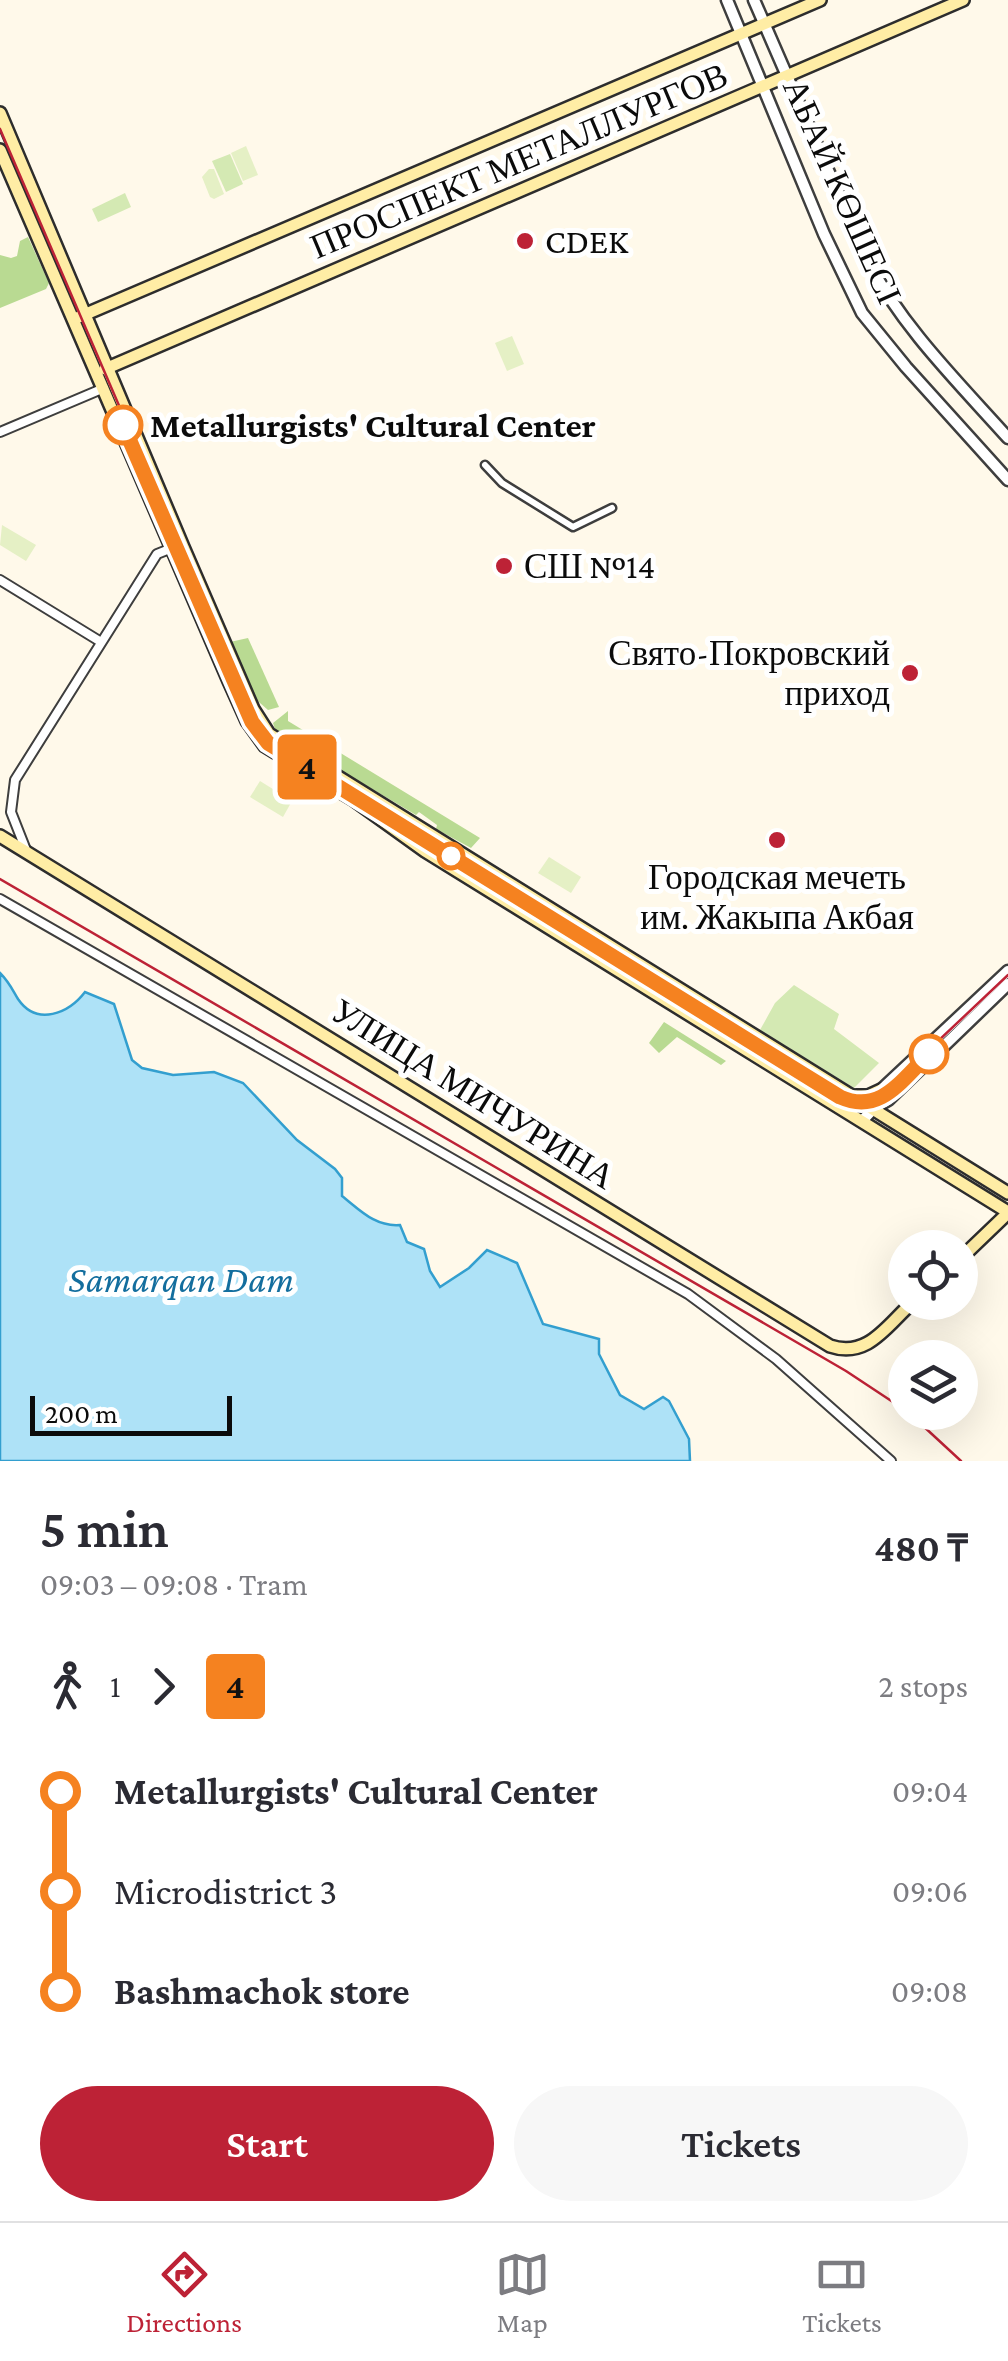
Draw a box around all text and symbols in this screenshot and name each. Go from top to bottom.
street label: ПРОСПЕКТ МЕТАЛЛУРГОВ [305,55,733,267]
street label: АБАЙ КӨШЕСІ [775,72,909,310]
place label: CDEK [545,222,629,261]
marker: CDEK [514,230,536,252]
marker: Metallurgists' Cultural Center [104,406,142,444]
place label: Metallurgists' Cultural Center [150,406,596,445]
place label: СШ №14 [524,547,655,586]
marker: СШ №14 [493,555,515,577]
place label: Свято-Покровский приход [608,634,890,713]
marker: Свято-Покровский приход [899,662,921,684]
line badge: 4 [274,734,340,800]
text: 4 [298,748,316,787]
marker: Городская мечеть им. Жакыпа Акбая [766,829,788,851]
unlabelled marker [438,843,464,869]
place label: Городская мечеть им. Жакыпа Акбая [640,858,914,937]
street label: УЛИЦА МИЧУРИНА [324,991,622,1197]
unlabelled marker [910,1035,948,1073]
map controls [888,1230,978,1430]
button: locate [888,1230,978,1320]
water label: Samarqan Dam [68,1258,294,1300]
button: layers [888,1340,978,1430]
scale bar [30,1391,232,1436]
text: 200 m [45,1398,118,1429]
text: 5 min [40,1498,169,1559]
text: 480 ₸ [874,1527,968,1569]
text: 09:03 – 09:08 · Tram [40,1566,308,1602]
icon: walk [40,1659,95,1714]
icon: forward [136,1659,191,1714]
text: 4 [226,1667,245,1706]
text: 1 [110,1668,121,1704]
text: 2 stops [879,1668,968,1704]
text: Metallurgists' Cultural Center [114,1770,598,1812]
text: 09:04 [892,1773,968,1809]
text: Microdistrict 3 [114,1870,337,1912]
text: 09:06 [892,1873,968,1909]
text: Bashmachok store [114,1970,410,2012]
text: 09:08 [891,1973,968,2009]
button: Start [40,2086,494,2201]
button: Tickets [514,2086,968,2201]
tab: Directions [126,2247,242,2338]
tab: Map [495,2247,550,2338]
tab: Tickets [802,2247,882,2338]

